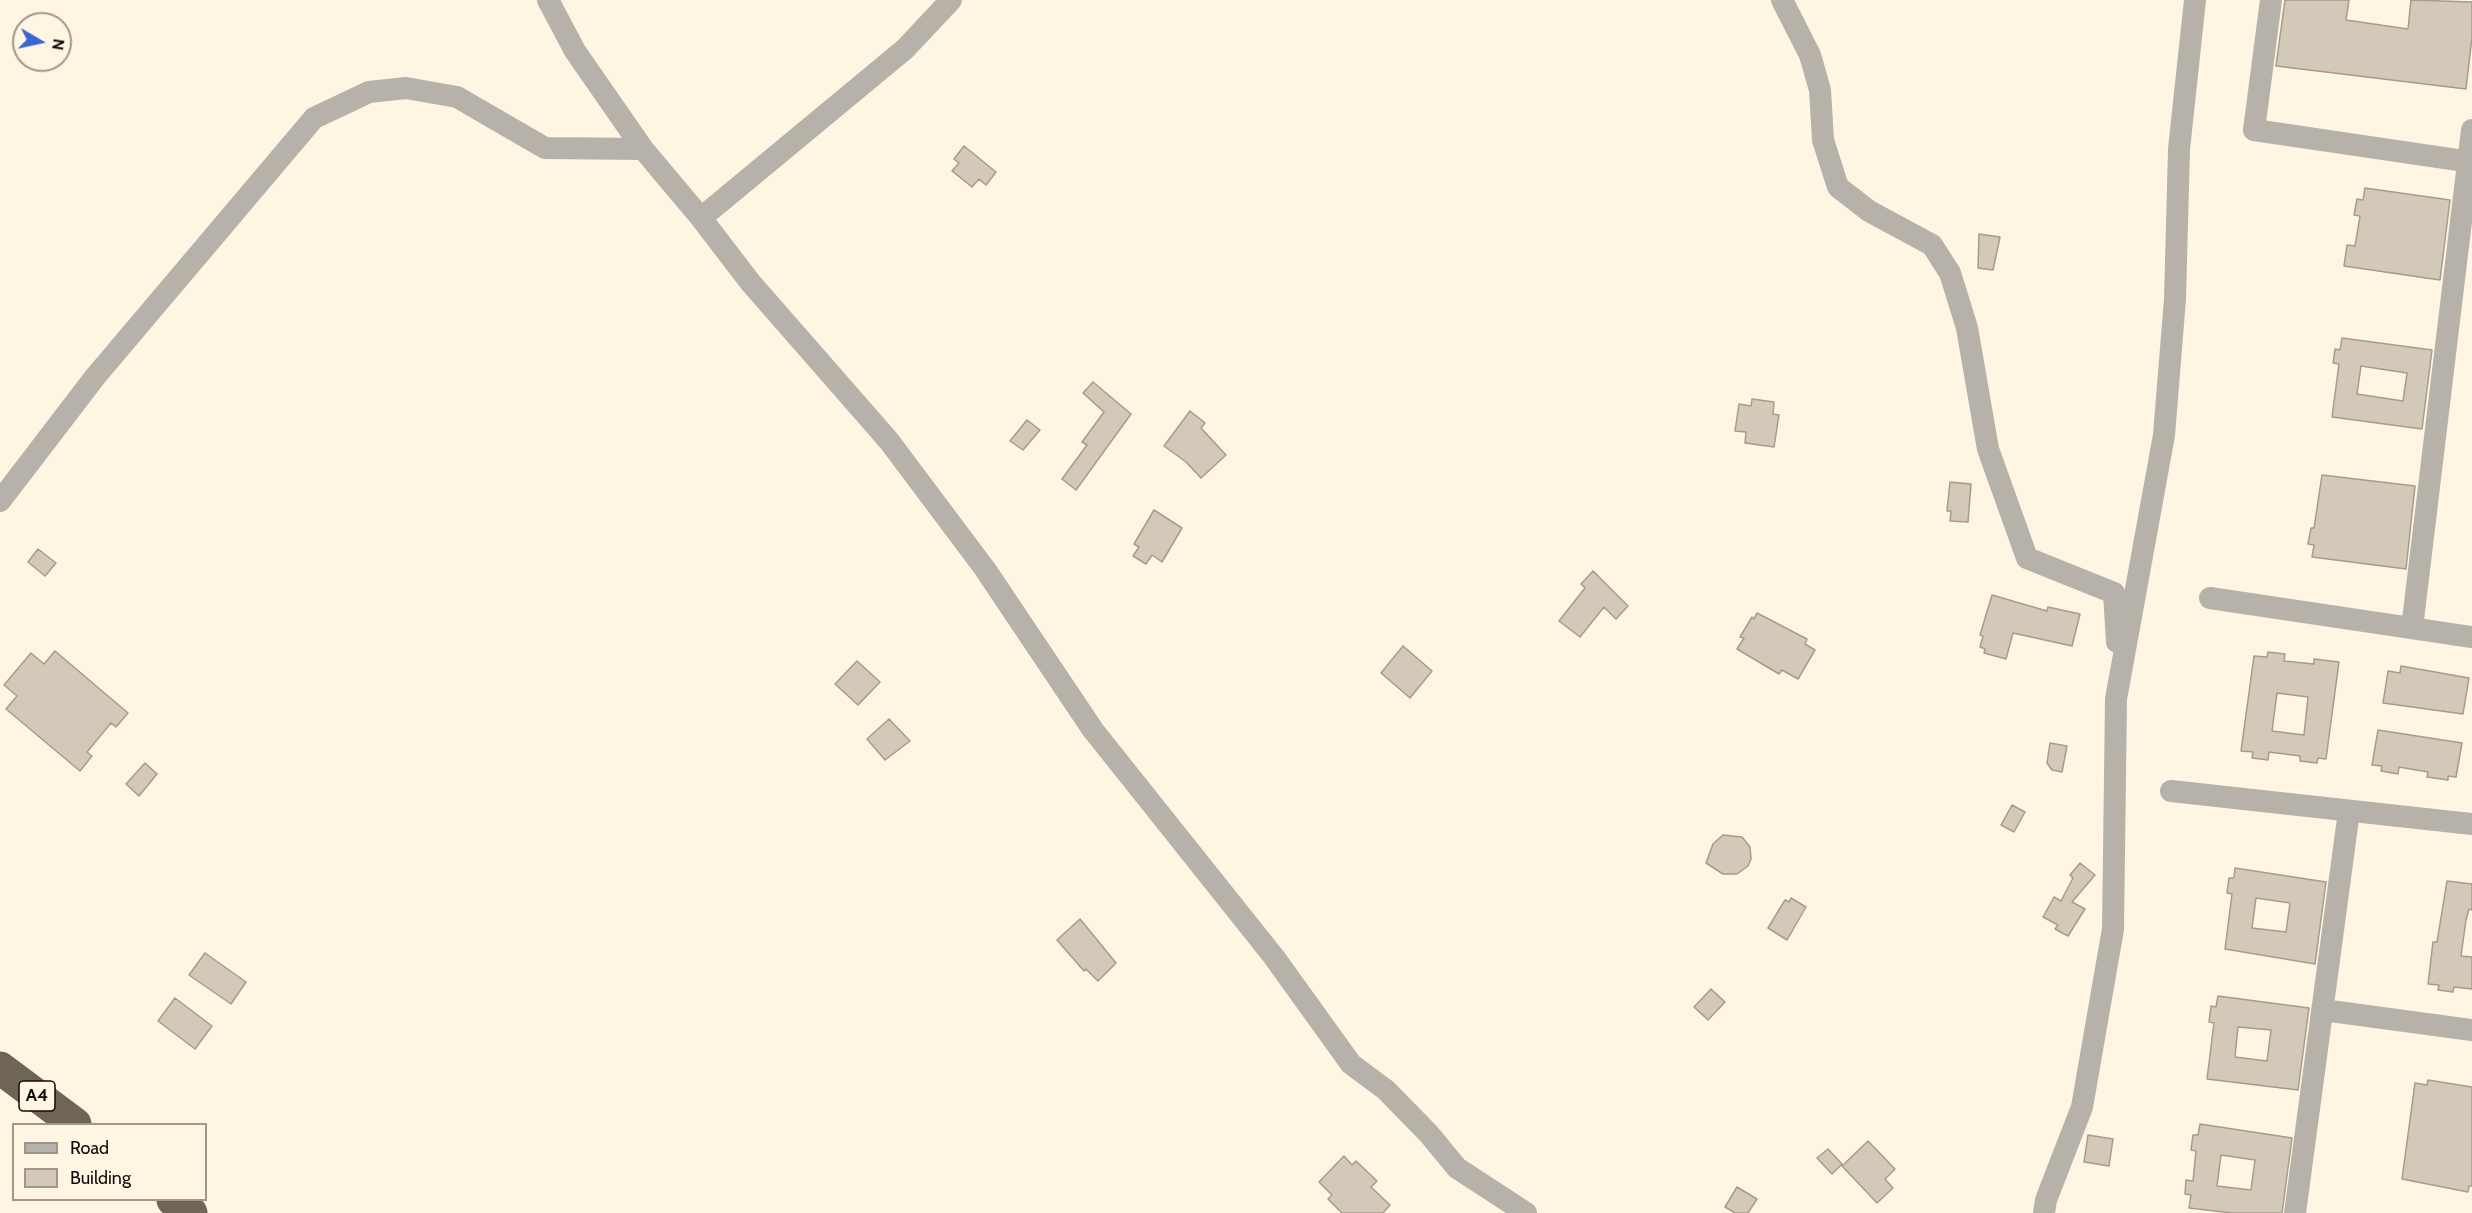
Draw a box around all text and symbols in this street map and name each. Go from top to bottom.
north arrow [12,12,72,72]
text: N [48,38,69,52]
road number: A4 [19,1081,55,1111]
legend [12,1123,207,1201]
text: Road [70,1137,109,1159]
text: Building [70,1167,131,1189]

